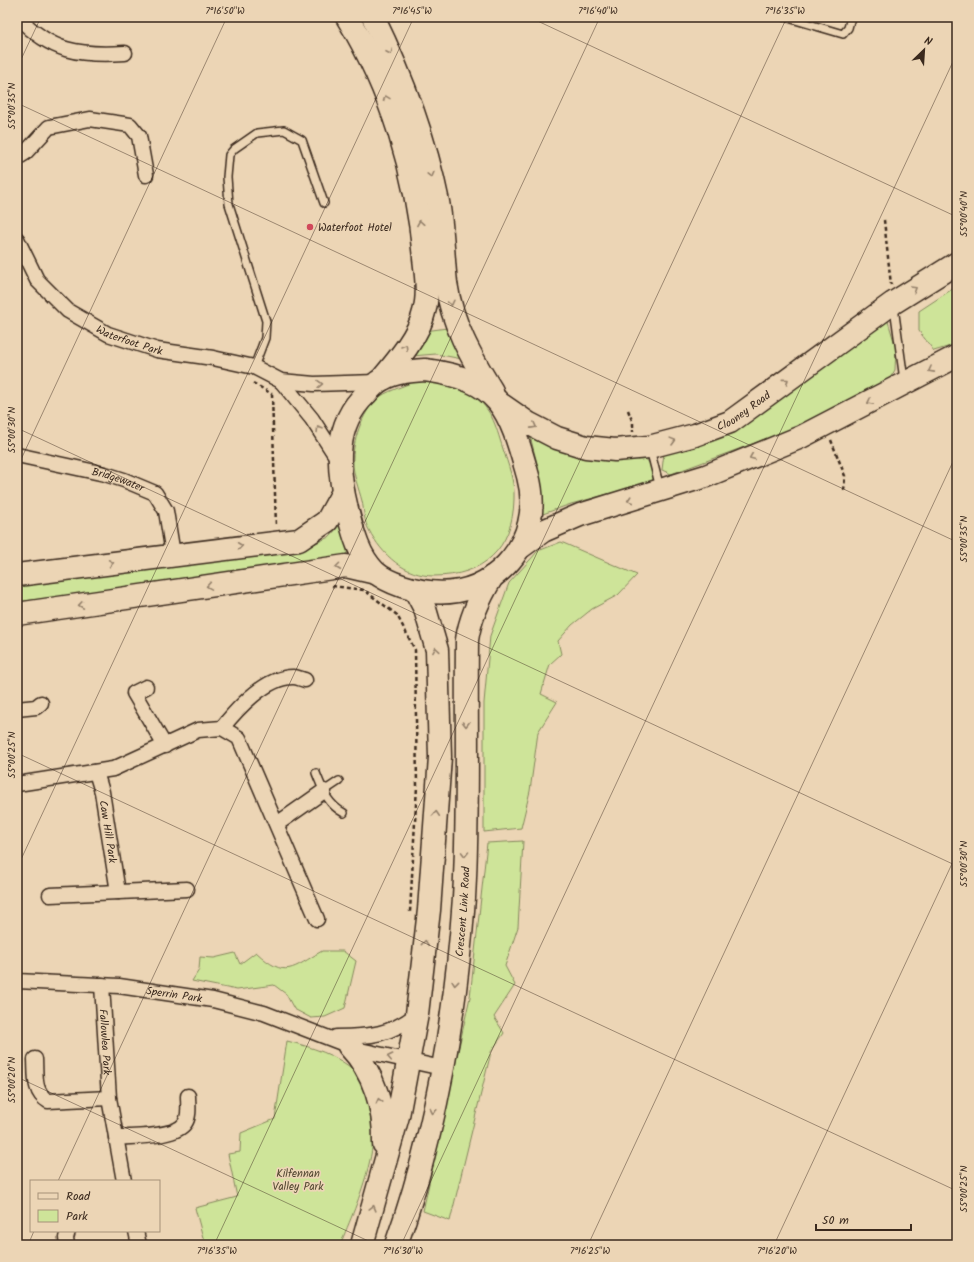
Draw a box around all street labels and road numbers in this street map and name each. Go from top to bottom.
street label: Waterfoot Park [92,321,164,361]
street label: Clooney Road [714,387,775,436]
street label: Bridgewater [90,463,148,498]
street label: Caw Hill Park [93,799,121,865]
street label: Crescent Link Road [451,866,476,958]
street label: Sperrin Park [145,982,204,1008]
street label: Fallowlea Park [94,1008,116,1076]

